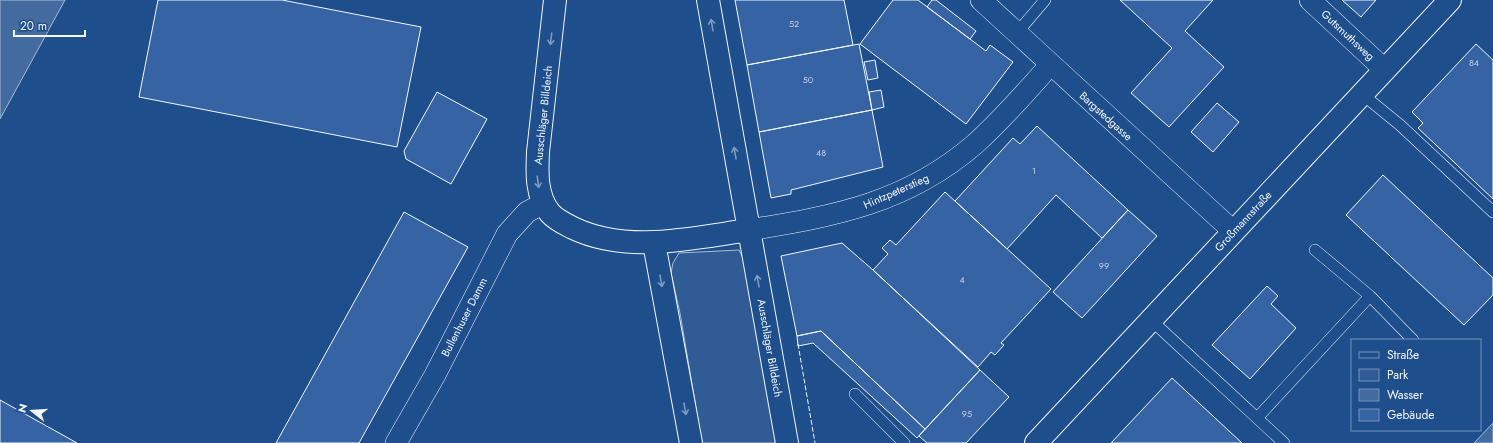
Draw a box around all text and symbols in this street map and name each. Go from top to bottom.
street label: Gutsmuthsweg [1318,6,1378,64]
scale bar [14,12,85,38]
text: 20 m [20,17,47,35]
house number: 52 [789,17,799,30]
one-way arrow [708,18,716,31]
one-way arrow [547,32,555,45]
house number: 84 [1469,56,1479,69]
street label: Ausschläger Billdeich [530,65,556,165]
house number: 50 [803,73,814,86]
street label: Bargstedgasse [1076,88,1136,144]
one-way arrow [731,146,739,159]
house number: 48 [816,146,826,159]
house number: 1 [1032,164,1036,177]
street label: Hintzpeterstieg [861,169,931,213]
one-way arrow [534,175,542,188]
street label: Großmannstraße [1211,187,1276,255]
house number: 99 [1099,259,1109,272]
house number: 4 [959,273,965,286]
one-way arrow [657,274,665,287]
one-way arrow [754,274,762,287]
street label: Bullenhuser Damm [437,275,491,359]
street label: Ausschläger Billdeich [753,298,787,398]
legend [1351,339,1481,431]
text: Straße [1387,346,1419,364]
text: Park [1387,366,1409,384]
text: Wasser [1387,386,1424,404]
north arrow [12,391,52,431]
text: N [14,402,31,415]
one-way arrow [681,402,689,415]
text: Gebäude [1387,406,1434,424]
house number: 95 [962,407,972,420]

